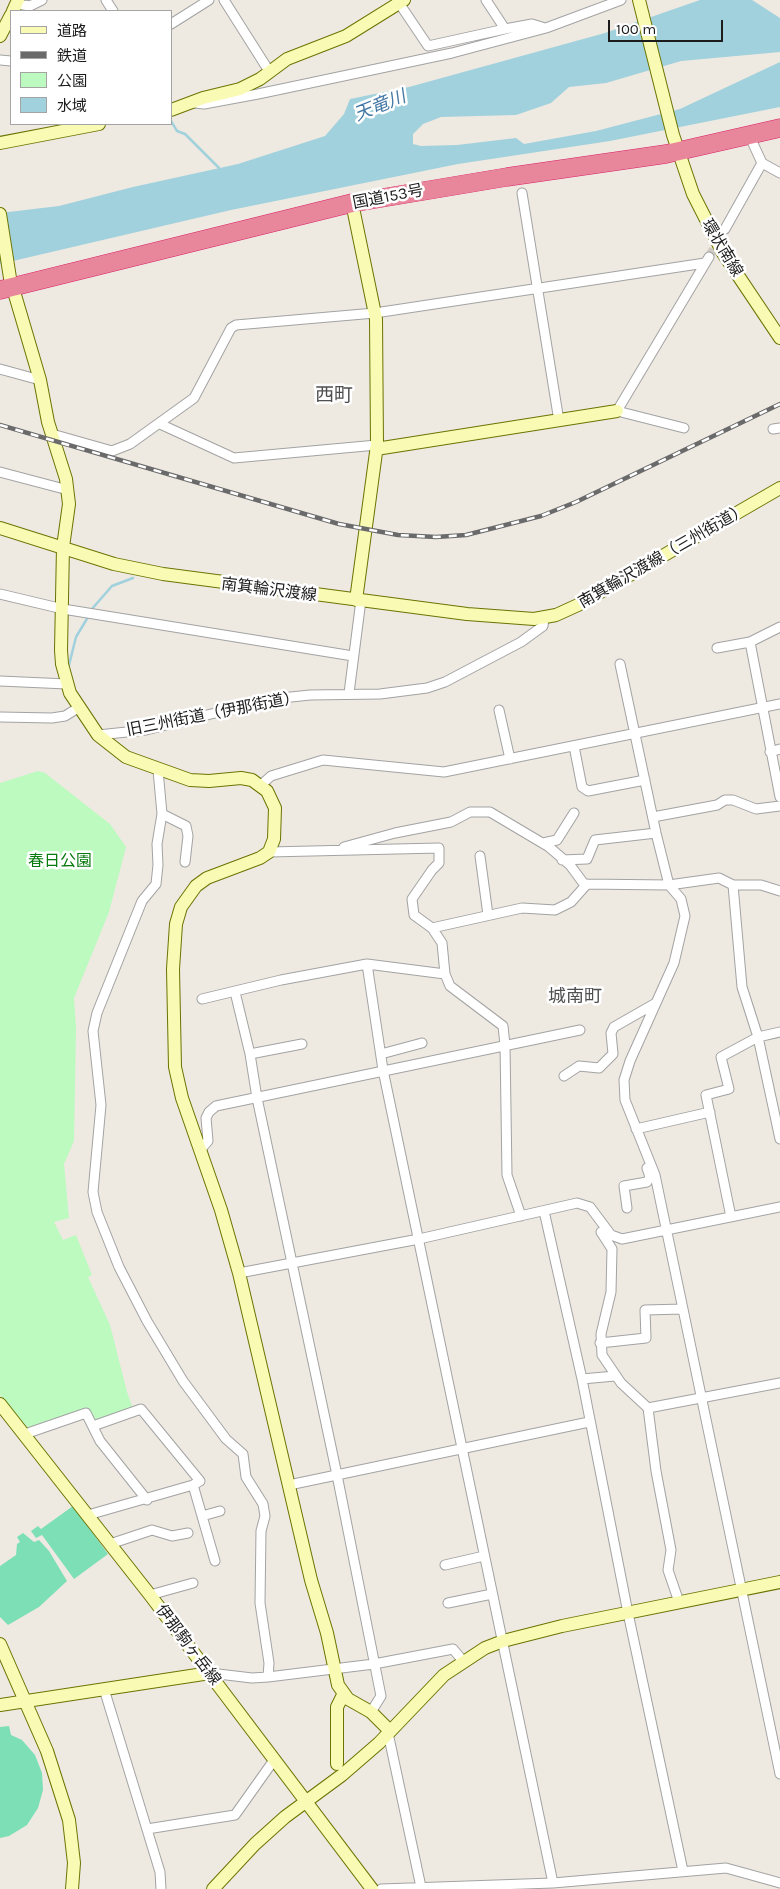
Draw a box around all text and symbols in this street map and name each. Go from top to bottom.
legend [10,10,172,125]
scale bar [610,10,725,42]
text: 100 m [616,20,656,38]
text: 道路 [57,22,87,40]
text: 鉄道 [57,47,87,65]
text: 公園 [57,72,87,90]
water label: 天竜川 [351,86,409,126]
text: 水域 [57,97,87,115]
street label: 国道153号 [351,181,425,213]
street label: 環状南線 [697,216,747,280]
district label: 西町 [315,385,353,407]
street label: 南箕輪沢渡線（三州街道） [575,500,751,612]
street label: 南箕輪沢渡線 [220,575,318,605]
street label: 旧三州街道（伊那街道） [125,688,301,740]
park label: 春日公園 [28,851,92,871]
district label: 城南町 [548,986,602,1008]
street label: 伊那駒ヶ岳線 [151,1601,225,1689]

